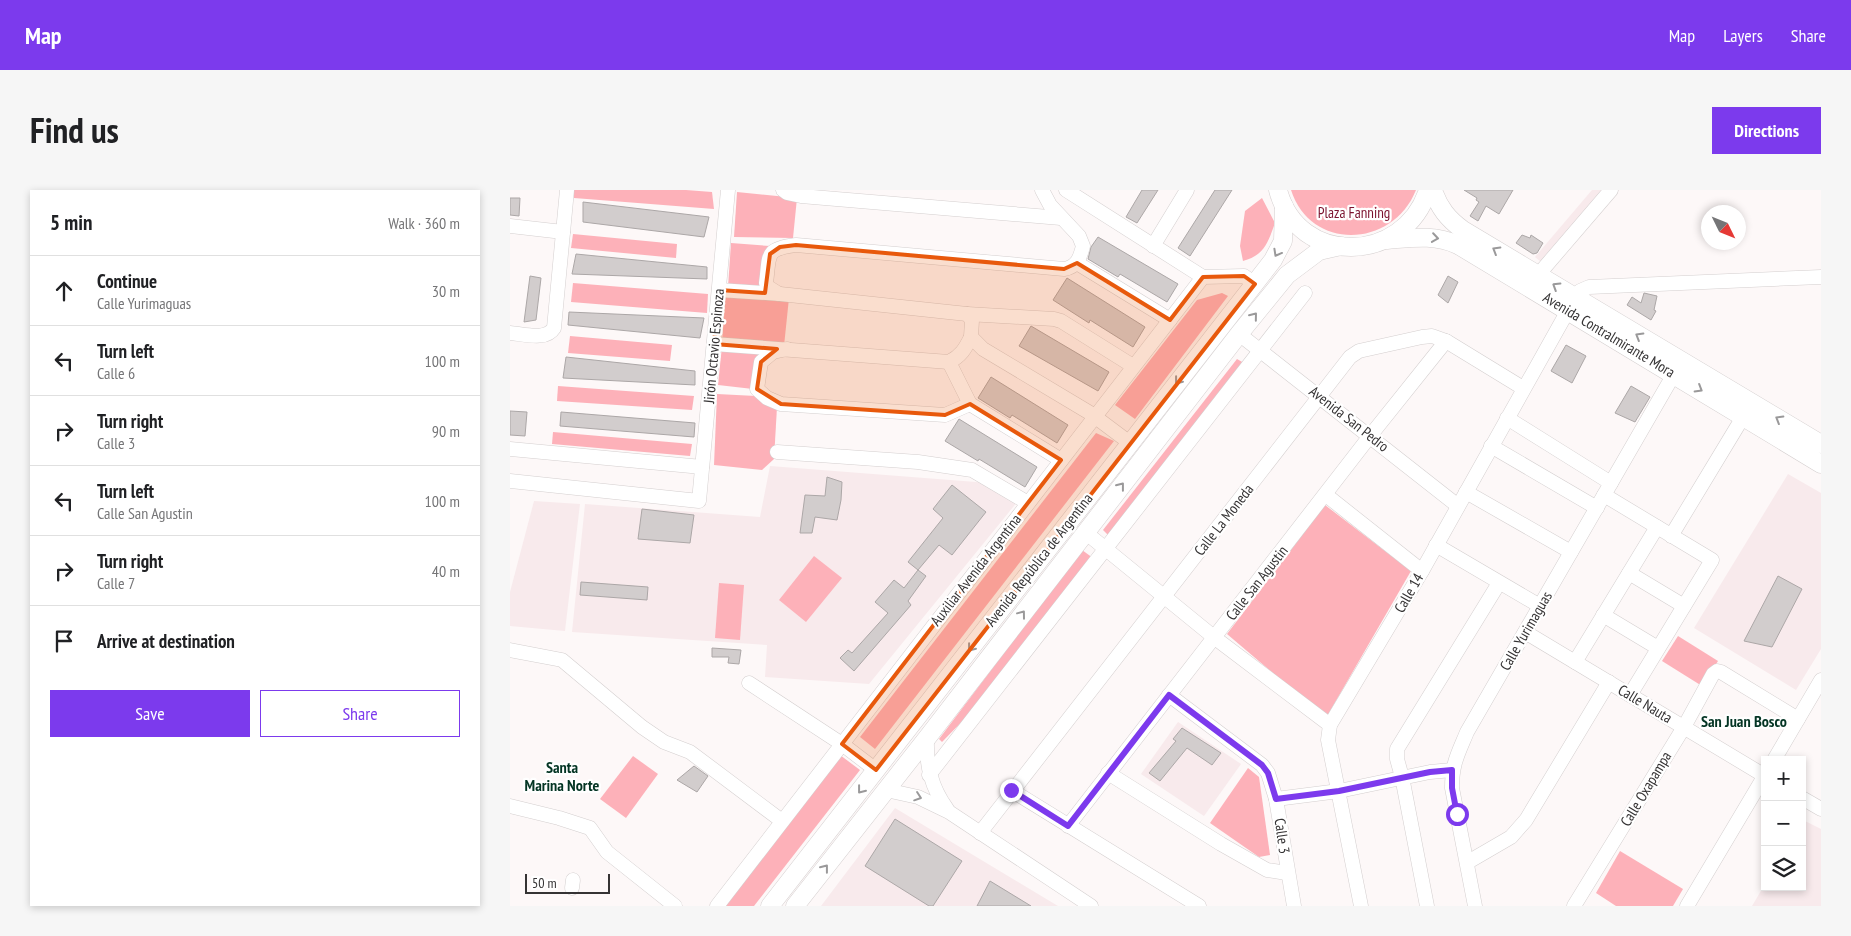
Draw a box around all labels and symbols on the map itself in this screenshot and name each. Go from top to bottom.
park label: Plaza Fanning [1318,203,1390,222]
north arrow [1701,205,1746,250]
one-way arrow [1431,232,1440,242]
one-way arrow [1493,247,1502,257]
one-way arrow [1273,248,1283,257]
one-way arrow [1553,283,1562,293]
street label: Jirón Octavio Espinoza [699,288,728,405]
street label: Avenida Contralmirante Mora [1540,288,1679,382]
one-way arrow [1248,313,1256,322]
one-way arrow [1636,332,1645,342]
one-way arrow [1175,375,1183,384]
street label: Avenida San Pedro [1306,382,1393,456]
one-way arrow [1693,383,1702,393]
one-way arrow [1776,416,1785,426]
street label: Calle La Moneda [1190,480,1257,559]
one-way arrow [1116,482,1125,491]
street label: Avenida República de Argentina [981,489,1096,630]
street label: Auxiliar Avenida Argentina [926,510,1025,629]
street label: Calle San Agustin [1221,541,1292,624]
street label: Calle 14 [1390,569,1428,616]
street label: Calle Yurimaguas [1495,588,1556,674]
one-way arrow [1017,611,1025,620]
one-way arrow [968,642,977,652]
street label: Calle Nauta [1615,680,1676,727]
district label: San Juan Bosco [1701,711,1787,731]
street label: Calle Oxapampa [1616,748,1675,830]
district label: Santa Marina Norte [525,757,600,795]
route end [1000,779,1023,802]
one-way arrow [857,785,866,794]
one-way arrow [914,792,922,802]
route start [1446,803,1469,826]
street label: Calle 3 [1271,817,1294,855]
one-way arrow [819,864,828,873]
scale bar [525,871,610,894]

